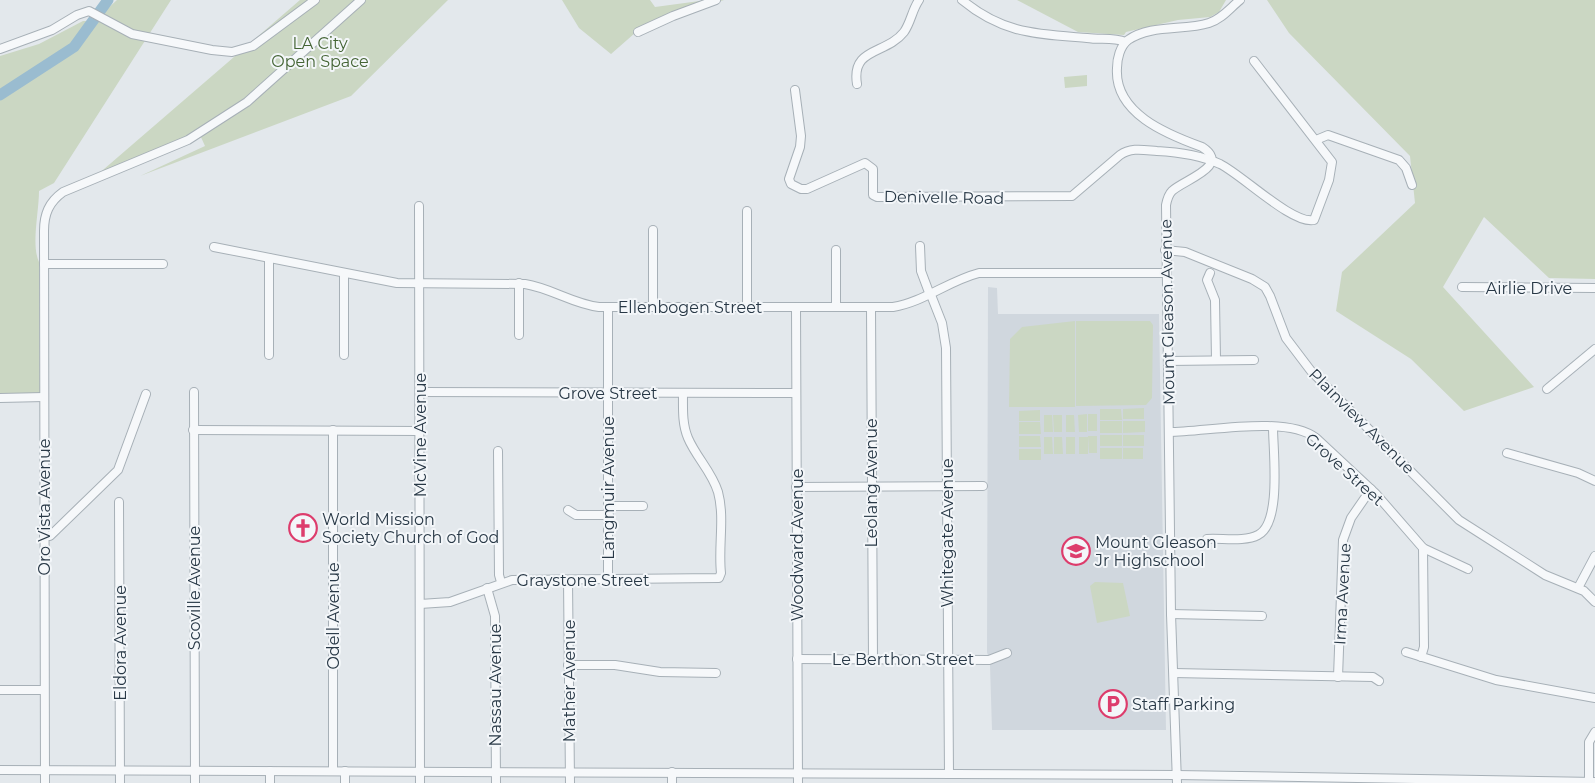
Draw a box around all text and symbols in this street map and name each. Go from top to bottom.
park label: LA City Open Space [271,34,369,71]
street label: Denivelle Road [884,187,1004,208]
street label: Mount Gleason Avenue [1156,219,1179,405]
street label: Airlie Drive [1486,279,1572,298]
street label: Ellenbogen Street [618,298,763,317]
street label: Plainview Avenue [1305,365,1418,478]
street label: McVine Avenue [411,373,430,497]
street label: Grove Street [558,384,658,403]
street label: Langmuir Avenue [599,416,618,560]
street label: Leolang Avenue [862,418,881,548]
street label: Grove Street [1302,429,1388,510]
street label: Oro Vista Avenue [35,438,54,576]
street label: Whitegate Avenue [938,458,957,608]
street label: Woodward Avenue [788,469,807,621]
place label: World Mission Society Church of God [322,510,499,547]
church icon: World Mission Society Church of God [288,513,318,543]
street label: Scoville Avenue [185,526,204,650]
place label: Mount Gleason Jr Highschool [1094,533,1217,570]
school or university icon: Mount Gleason Jr Highschool [1061,536,1091,566]
street label: Irma Avenue [1330,543,1355,646]
street label: Odell Avenue [324,562,343,670]
street label: Graystone Street [517,571,650,590]
street label: Eldora Avenue [111,585,130,701]
street label: Mather Avenue [560,620,579,742]
street label: Nassau Avenue [486,624,505,746]
street label: Le Berthon Street [832,650,975,669]
parking icon: Staff Parking [1098,689,1128,719]
place label: Staff Parking [1132,695,1235,714]

